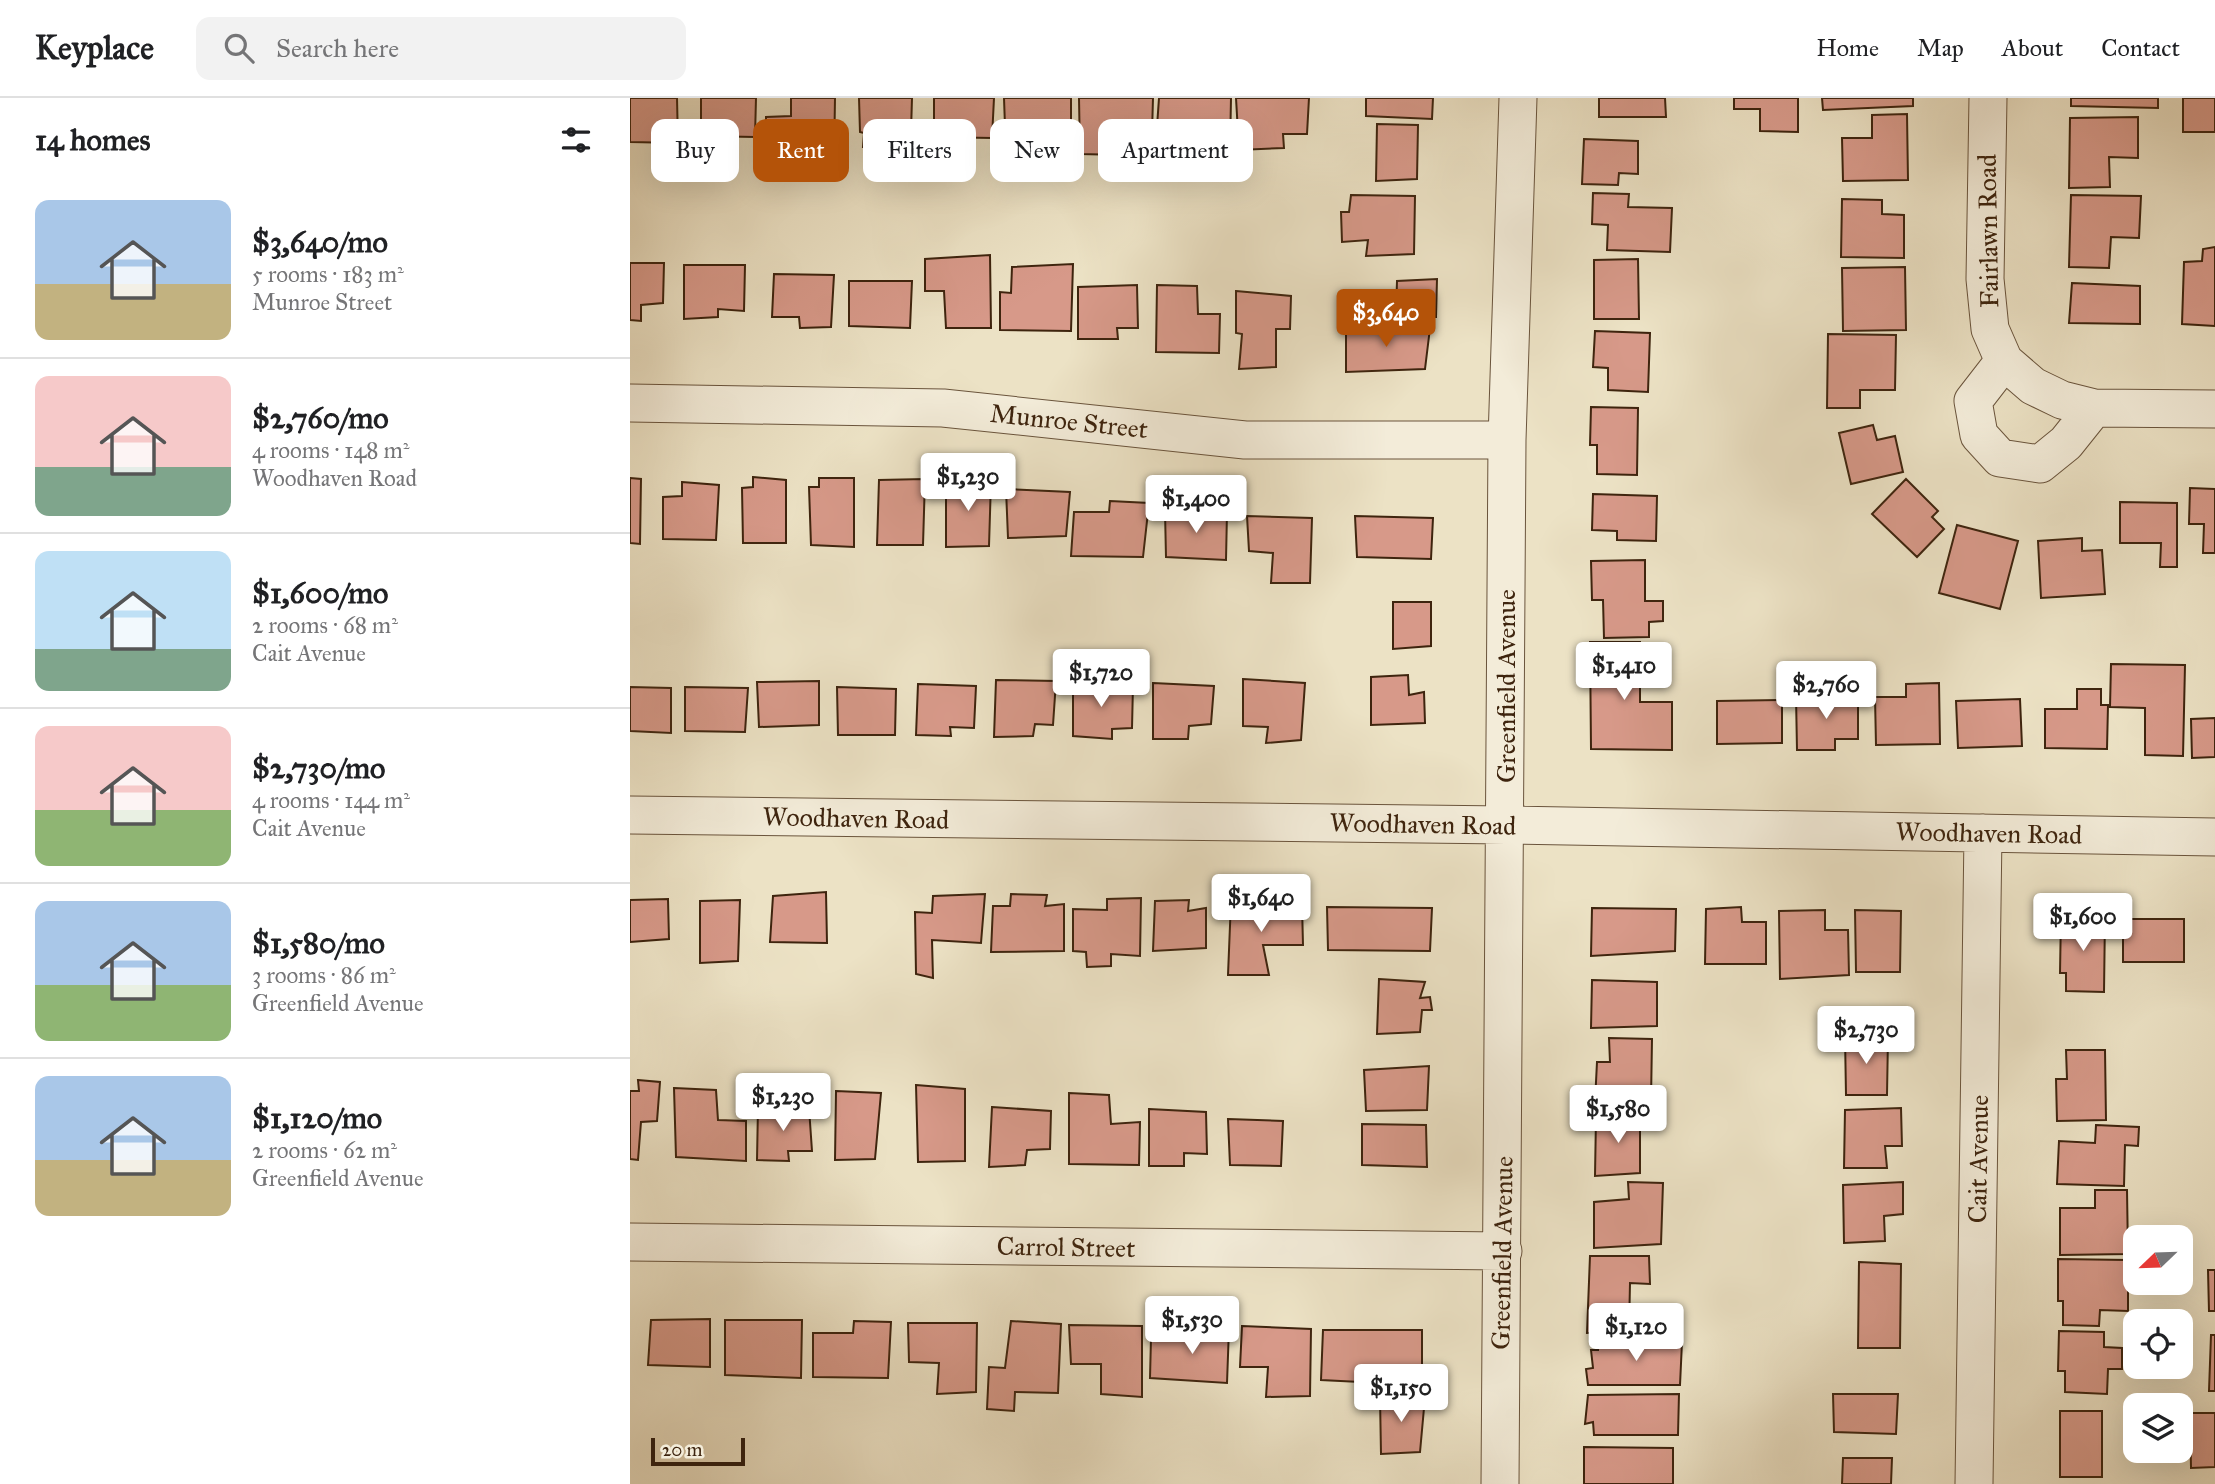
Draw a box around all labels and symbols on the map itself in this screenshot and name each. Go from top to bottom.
street label: Fairlawn Road [1971,154,2005,308]
pin: $3,640 [1329,289,1443,349]
street label: Munroe Street [989,397,1149,445]
pin: $1,230 [911,454,1025,513]
pin: $1,400 [1139,476,1253,535]
street label: Greenfield Avenue [1490,589,1522,783]
pin: $1,410 [1567,642,1681,702]
pin: $1,720 [1044,650,1158,709]
pin: $2,760 [1769,662,1883,721]
street label: Woodhaven Road [762,800,950,836]
street label: Woodhaven Road [1329,806,1517,842]
street label: Woodhaven Road [1895,815,2083,851]
pin: $1,640 [1204,874,1318,934]
pin: $1,600 [2026,894,2140,953]
pin: $2,730 [1809,1006,1923,1066]
pin: $1,230 [726,1074,840,1133]
pin: $1,580 [1561,1086,1675,1145]
street label: Cait Avenue [1961,1094,1995,1224]
street label: Greenfield Avenue [1484,1156,1520,1350]
north arrow [2123,1225,2193,1295]
street label: Carrol Street [996,1230,1136,1264]
pin: $1,530 [1135,1296,1249,1356]
pin: $1,120 [1579,1304,1693,1363]
pin: $1,150 [1344,1364,1458,1424]
scale bar [651,1435,746,1467]

